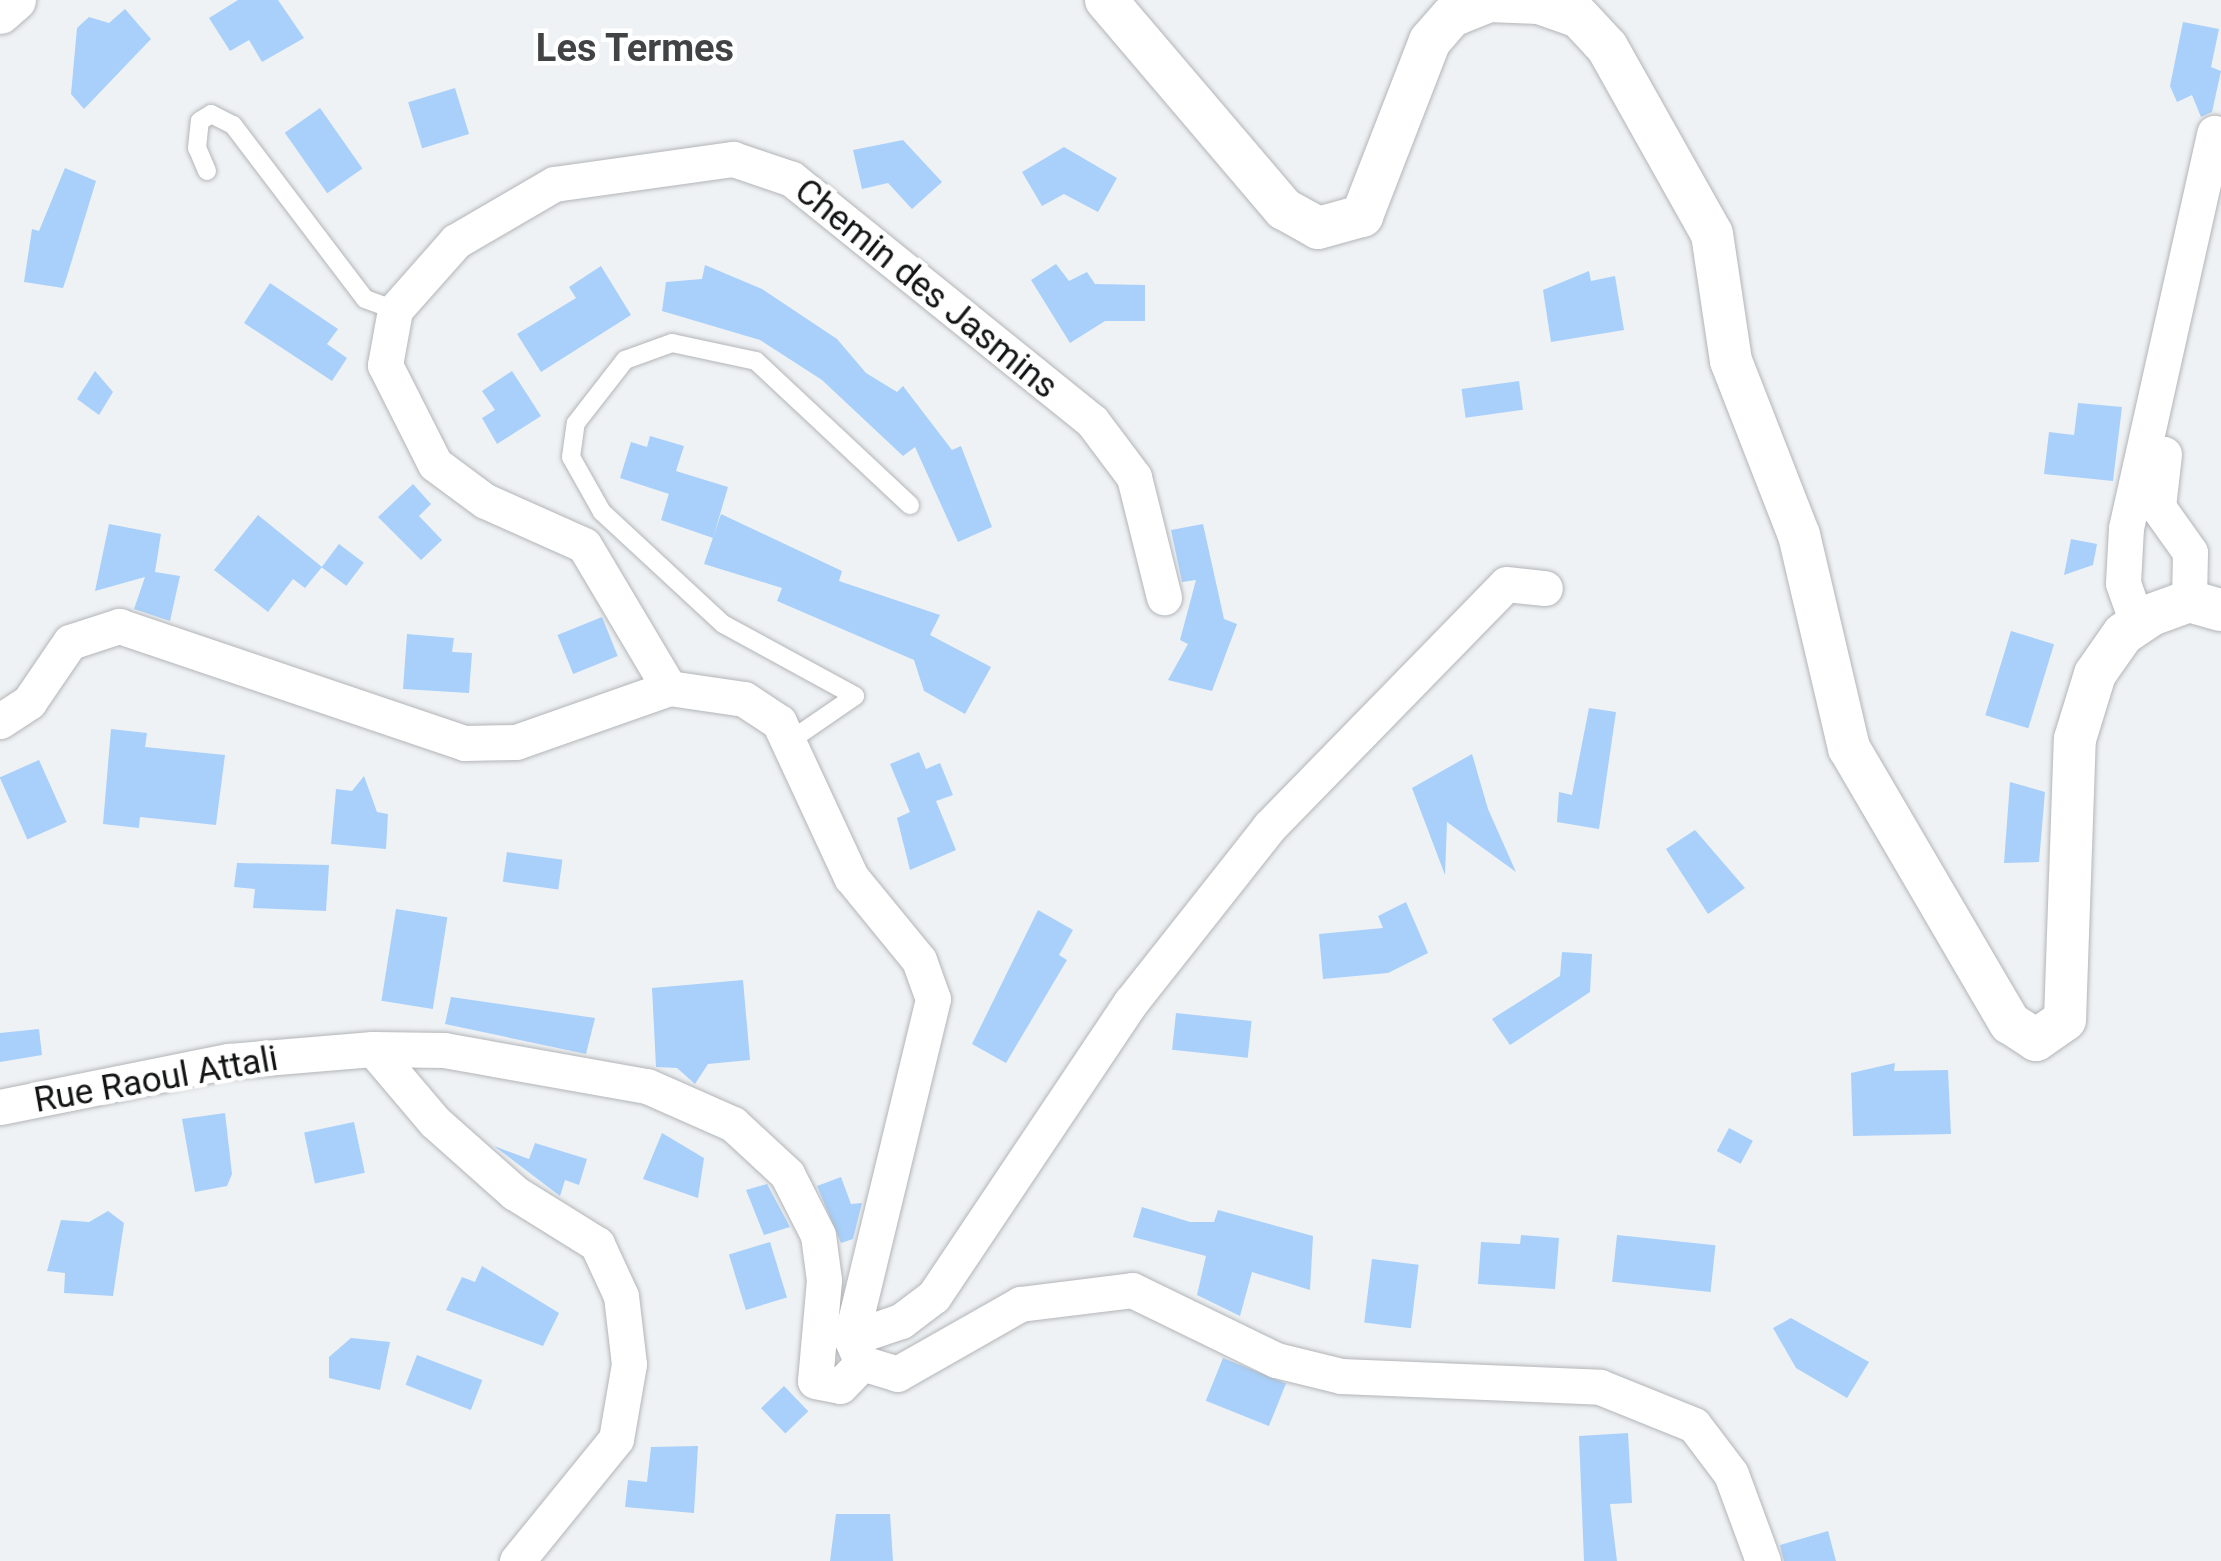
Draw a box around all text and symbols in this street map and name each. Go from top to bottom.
district label: Les Termes [535,26,735,72]
street label: Chemin des Jasmins [786,170,1066,408]
street label: Rue Raoul Attali [31,1038,281,1122]

